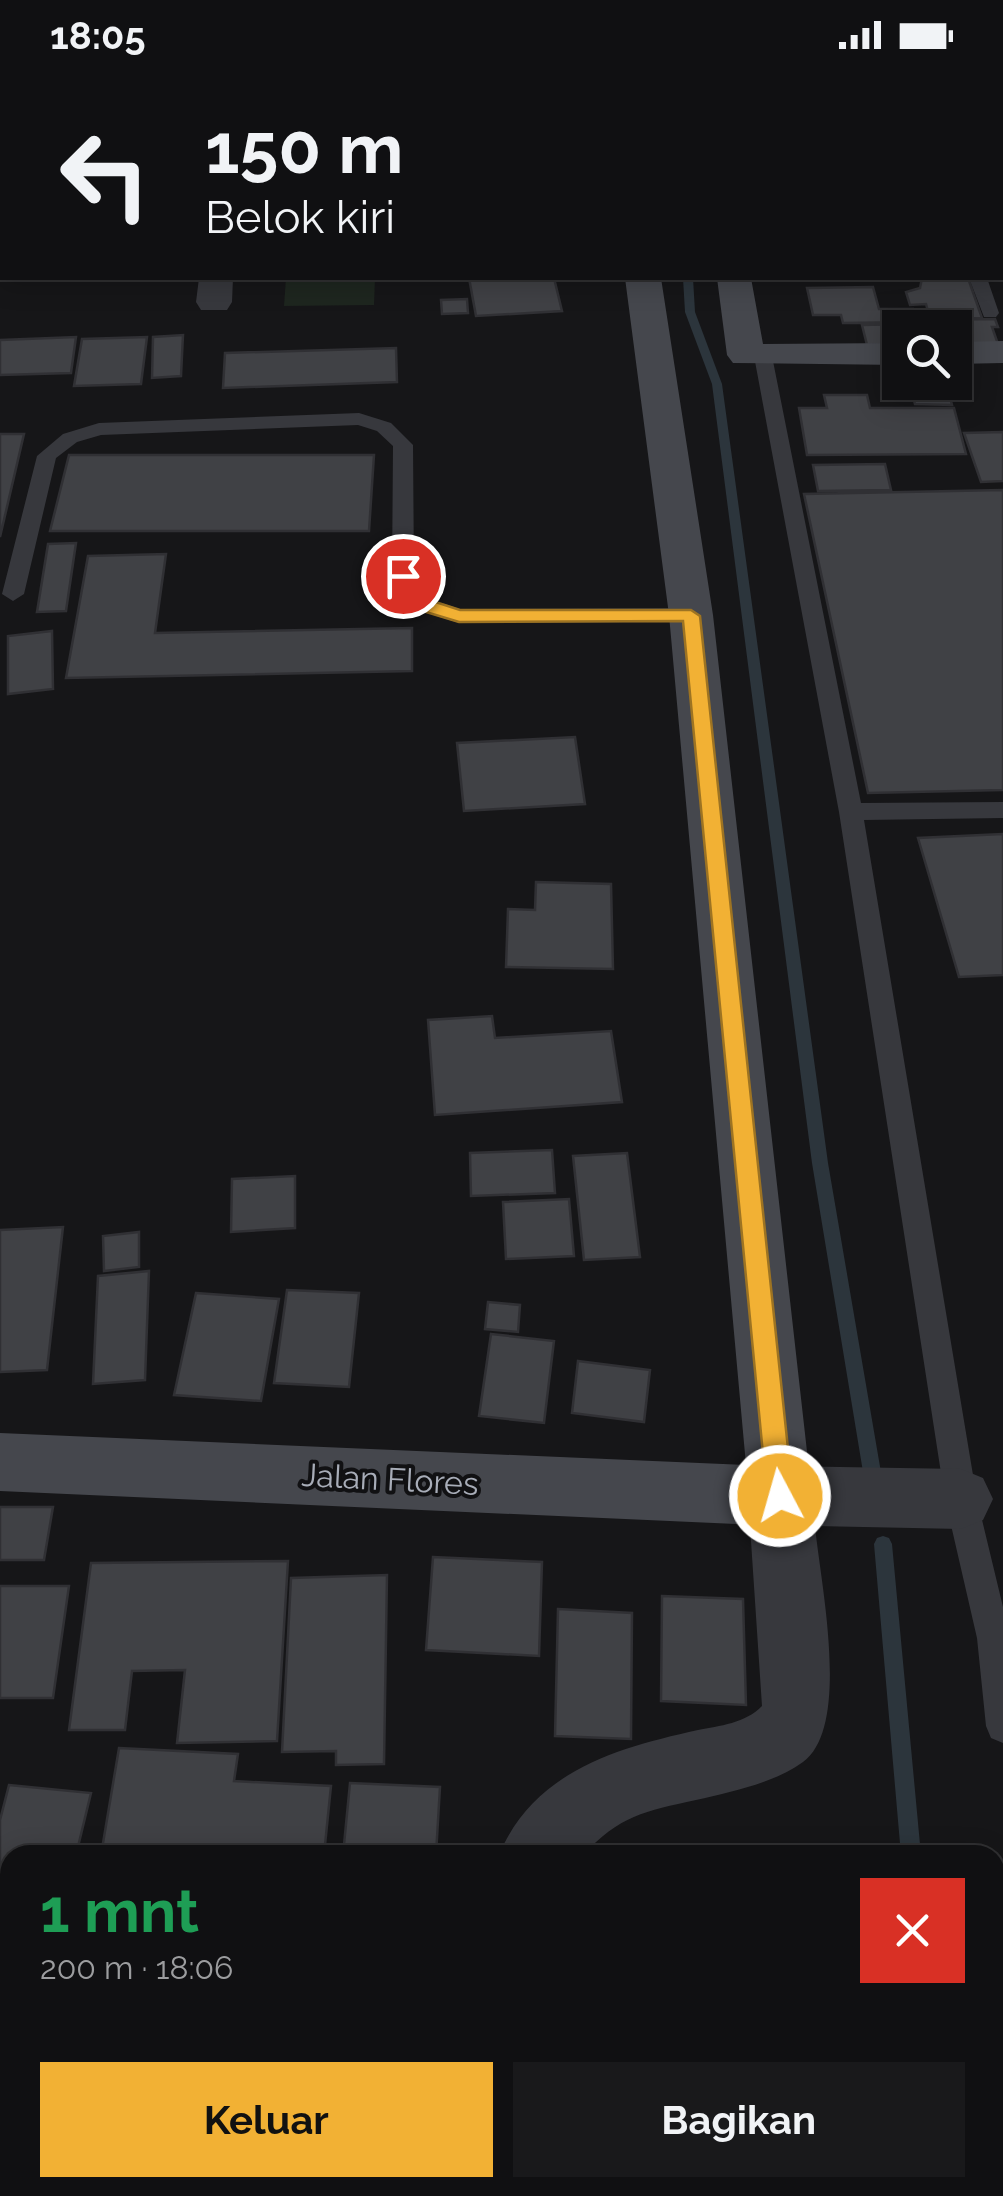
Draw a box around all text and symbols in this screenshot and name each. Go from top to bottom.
text: 18:05 [50,13,146,58]
text: 150 m [205,107,403,189]
icon: left [40,110,170,240]
text: Belok kiri [205,191,395,244]
map controls [882,310,972,400]
button: search [882,310,972,400]
pin [361,534,446,619]
icon: arrive [376,549,431,604]
position arrow [728,1444,832,1548]
street label: Jalan Flores [301,1456,479,1502]
text: 1 mnt [40,1876,199,1946]
button: close [860,1878,965,1983]
text: 200 m · 18:06 [40,1949,233,1986]
button: Keluar [40,2062,493,2177]
button: Bagikan [513,2062,965,2177]

